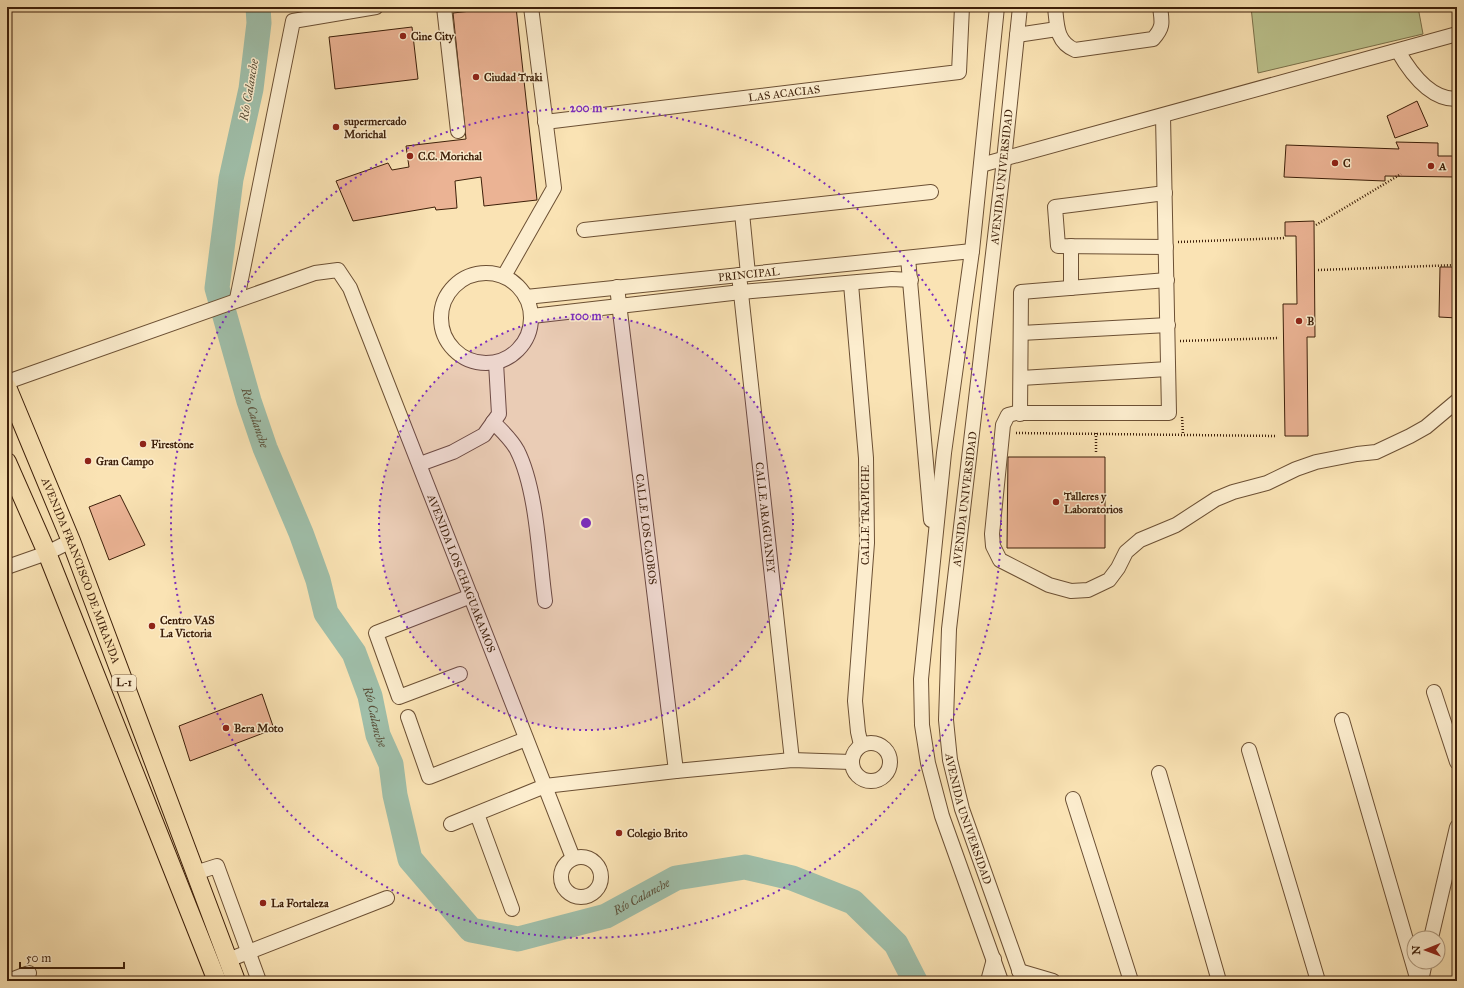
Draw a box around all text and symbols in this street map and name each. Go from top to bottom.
place label: Cine City [411,30,455,44]
marker: Cine City [398,31,408,41]
water label: Río Calanche [237,58,261,123]
place label: Ciudad Traki [484,71,544,84]
marker: Ciudad Traki [471,72,481,82]
street label: LAS ACACIAS [748,82,821,104]
text: 200 m [570,101,603,115]
street label: AVENIDA UNIVERSIDAD [988,108,1016,246]
place label: supermercado Morichal [344,115,407,141]
marker: supermercado Morichal [331,122,341,132]
place label: C.C. Morichal [418,150,483,163]
marker: C.C. Morichal [405,151,415,161]
place label: C [1343,157,1351,170]
marker: C [1330,158,1340,168]
place label: A [1438,160,1447,173]
marker: A [1426,161,1436,171]
street label: PRINCIPAL [717,264,780,284]
text: 100 m [570,309,603,323]
place label: B [1307,315,1314,328]
marker: B [1294,316,1304,326]
water label: Río Calanche [238,385,272,450]
street label: AVENIDA UNIVERSIDAD [950,430,980,568]
place label: Firestone [151,438,194,451]
marker: Firestone [138,439,148,449]
place label: Gran Campo [96,455,154,469]
marker: Gran Campo [83,456,93,466]
street label: CALLE ARAGUANEY [753,461,778,575]
street label: CALLE TRAPICHE [859,465,872,565]
street label: CALLE LOS CAOBOS [633,473,660,585]
street label: AVENIDA FRANCISCO DE MIRANDA [39,475,123,666]
place label: Talleres y Laboratorios [1063,490,1123,516]
street label: AVENIDA LOS CHAGUARAMOS [424,492,498,654]
marker: Talleres y Laboratorios [1051,497,1061,507]
centre of rings [579,516,593,530]
place label: Centro VAS La Victoria [160,614,215,640]
marker: Centro VAS La Victoria [147,621,157,631]
road number: L-1 [112,675,136,691]
water label: Río Calanche [360,683,390,750]
place label: Bera Moto [234,722,284,735]
marker: Bera Moto [221,723,231,733]
street label: AVENIDA UNIVERSIDAD [943,752,995,886]
place label: Colegio Brito [627,827,688,840]
marker: Colegio Brito [614,828,624,838]
water label: Río Calanche [610,875,673,918]
place label: La Fortaleza [271,897,329,910]
marker: La Fortaleza [258,898,268,908]
north arrow [1406,930,1446,970]
scale bar [20,944,124,970]
text: N [1410,945,1423,955]
text: 50 m [26,951,51,965]

